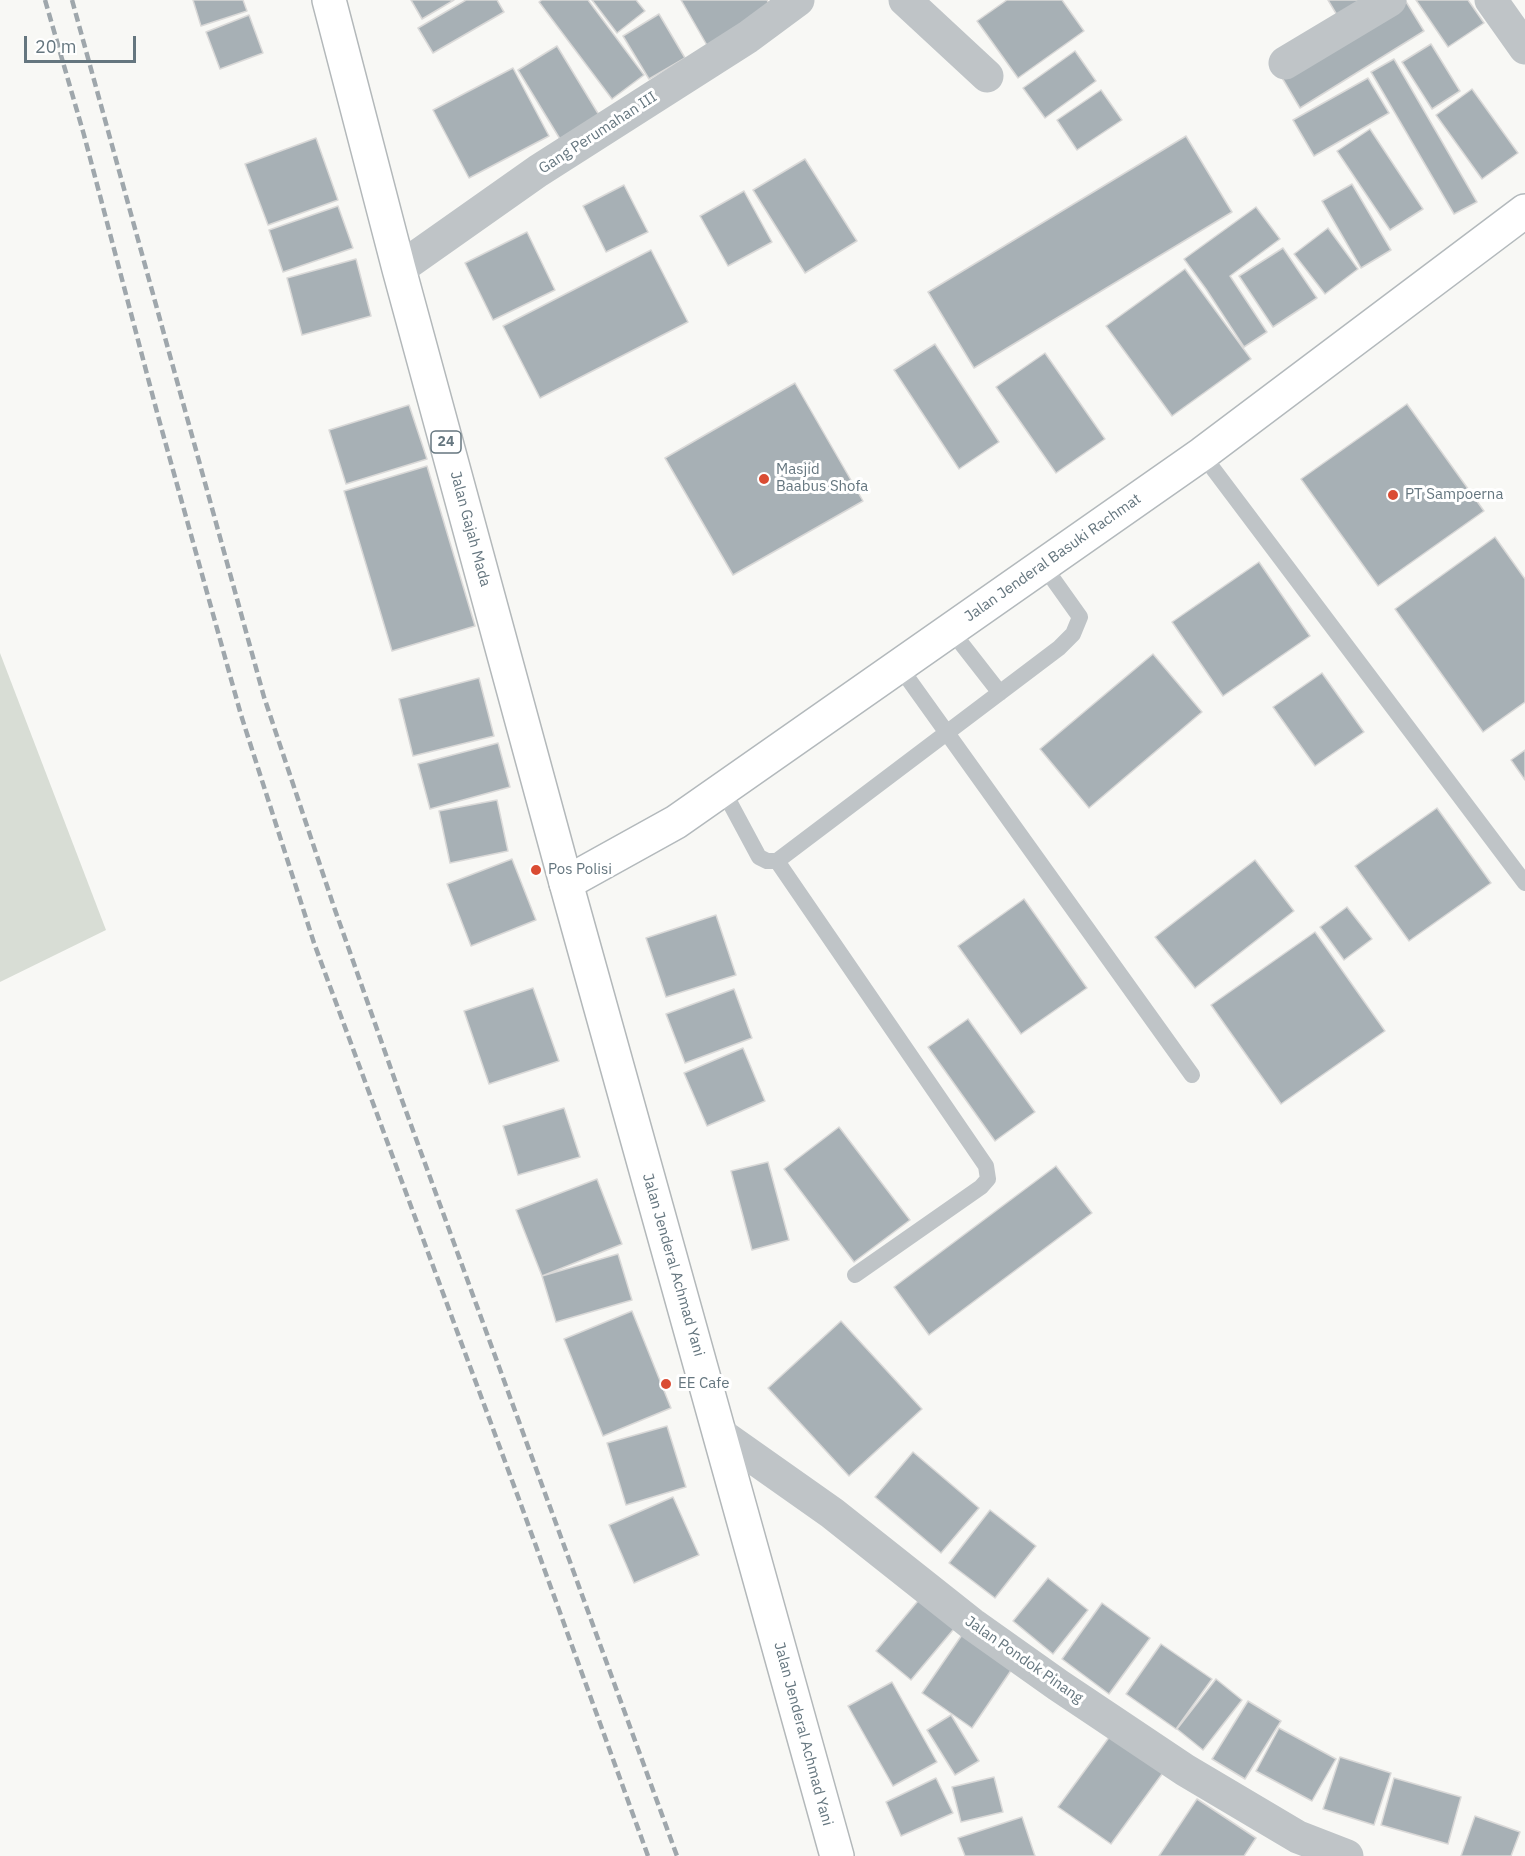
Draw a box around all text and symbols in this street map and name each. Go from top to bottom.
scale bar [27,24,140,62]
text: 20 m [35,35,77,58]
street label: Gang Perumahan III [536,88,660,178]
road number: 24 [431,431,461,453]
place label: Masjid Baabus Shofa [776,461,868,496]
street label: Jalan Gajah Mada [446,469,494,589]
marker: Masjid Baabus Shofa [757,472,771,486]
place label: PT Sampoerna [1405,486,1503,504]
marker: PT Sampoerna [1386,488,1400,502]
street label: Jalan Jenderal Basuki Rachmat [961,490,1145,626]
place label: Pos Polisi [548,861,612,879]
marker: Pos Polisi [529,863,543,877]
street label: Jalan Jenderal Achmad Yani [638,1171,708,1359]
place label: EE Cafe [678,1375,729,1393]
marker: EE Cafe [659,1377,673,1391]
street label: Jalan Pondok Pinang [962,1613,1086,1707]
street label: Jalan Jenderal Achmad Yani [770,1640,836,1828]

